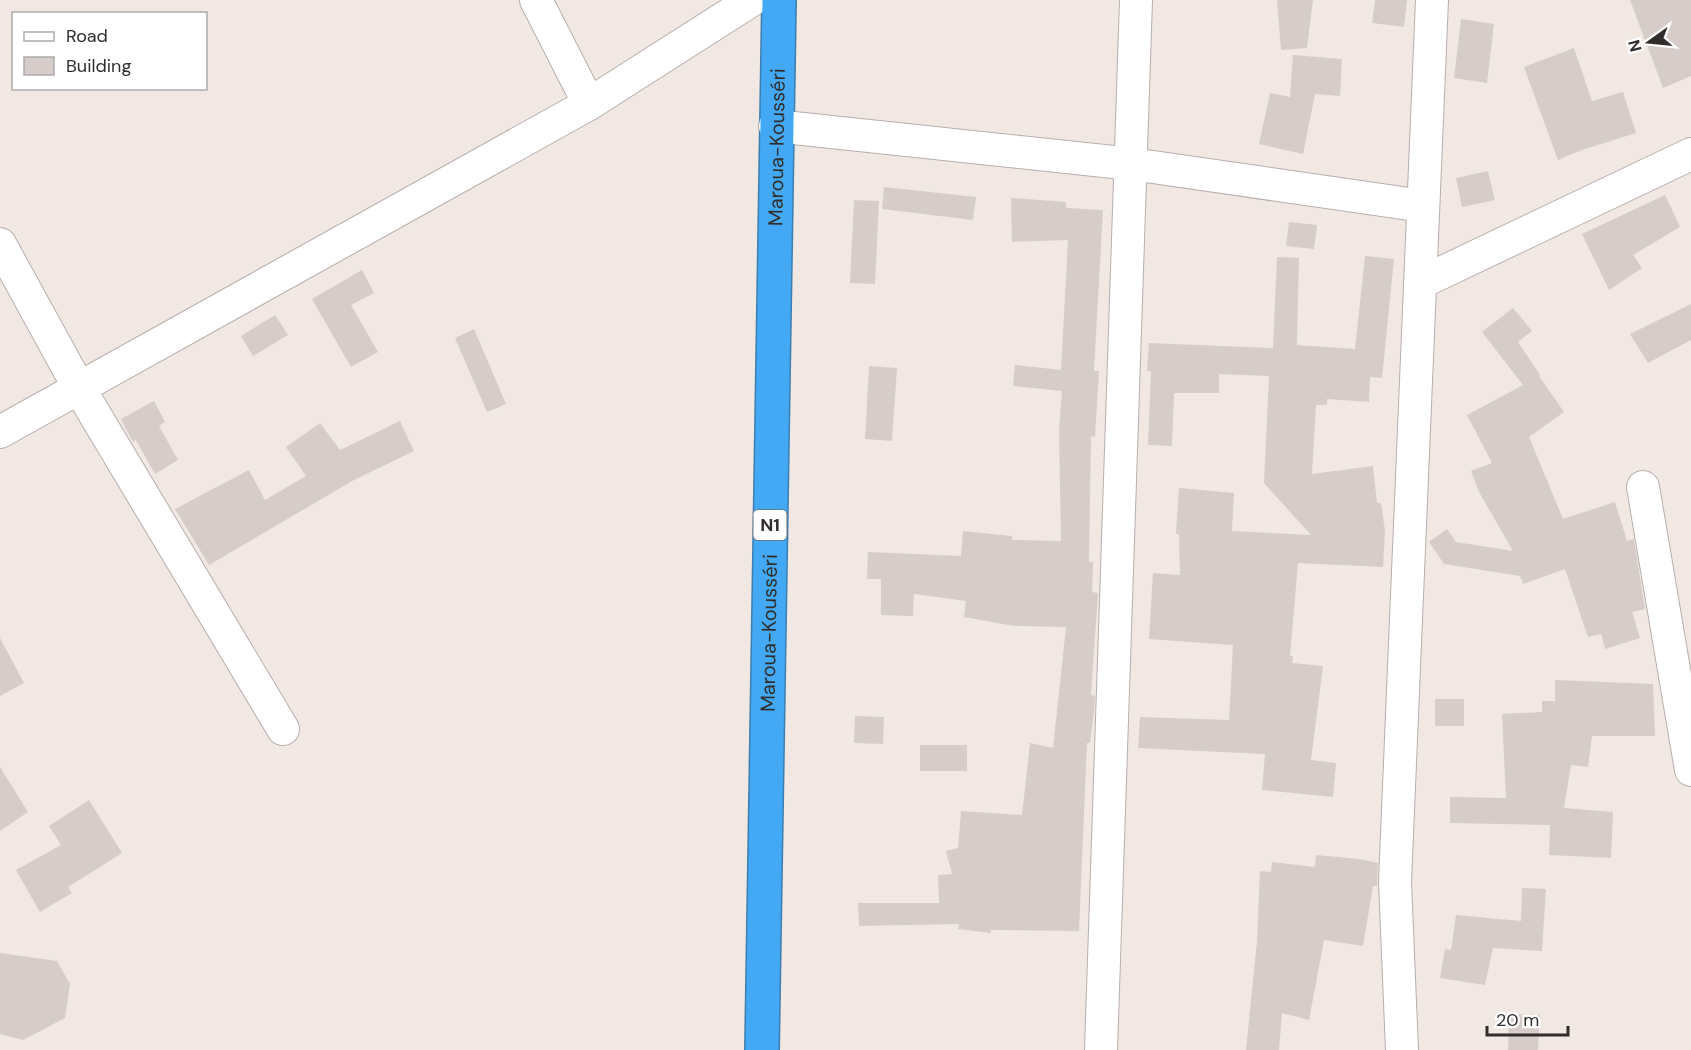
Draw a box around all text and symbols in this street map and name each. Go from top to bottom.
legend [12,12,207,90]
north arrow [1619,12,1679,72]
text: Road [66,24,108,48]
text: N [1623,37,1647,54]
text: Building [66,54,131,78]
street label: Maroua-Kousséri [762,68,791,226]
road number: N1 [754,510,786,540]
street label: Maroua-Kousséri [754,554,783,712]
scale bar [1487,999,1568,1037]
text: 20 m [1496,1008,1539,1032]

